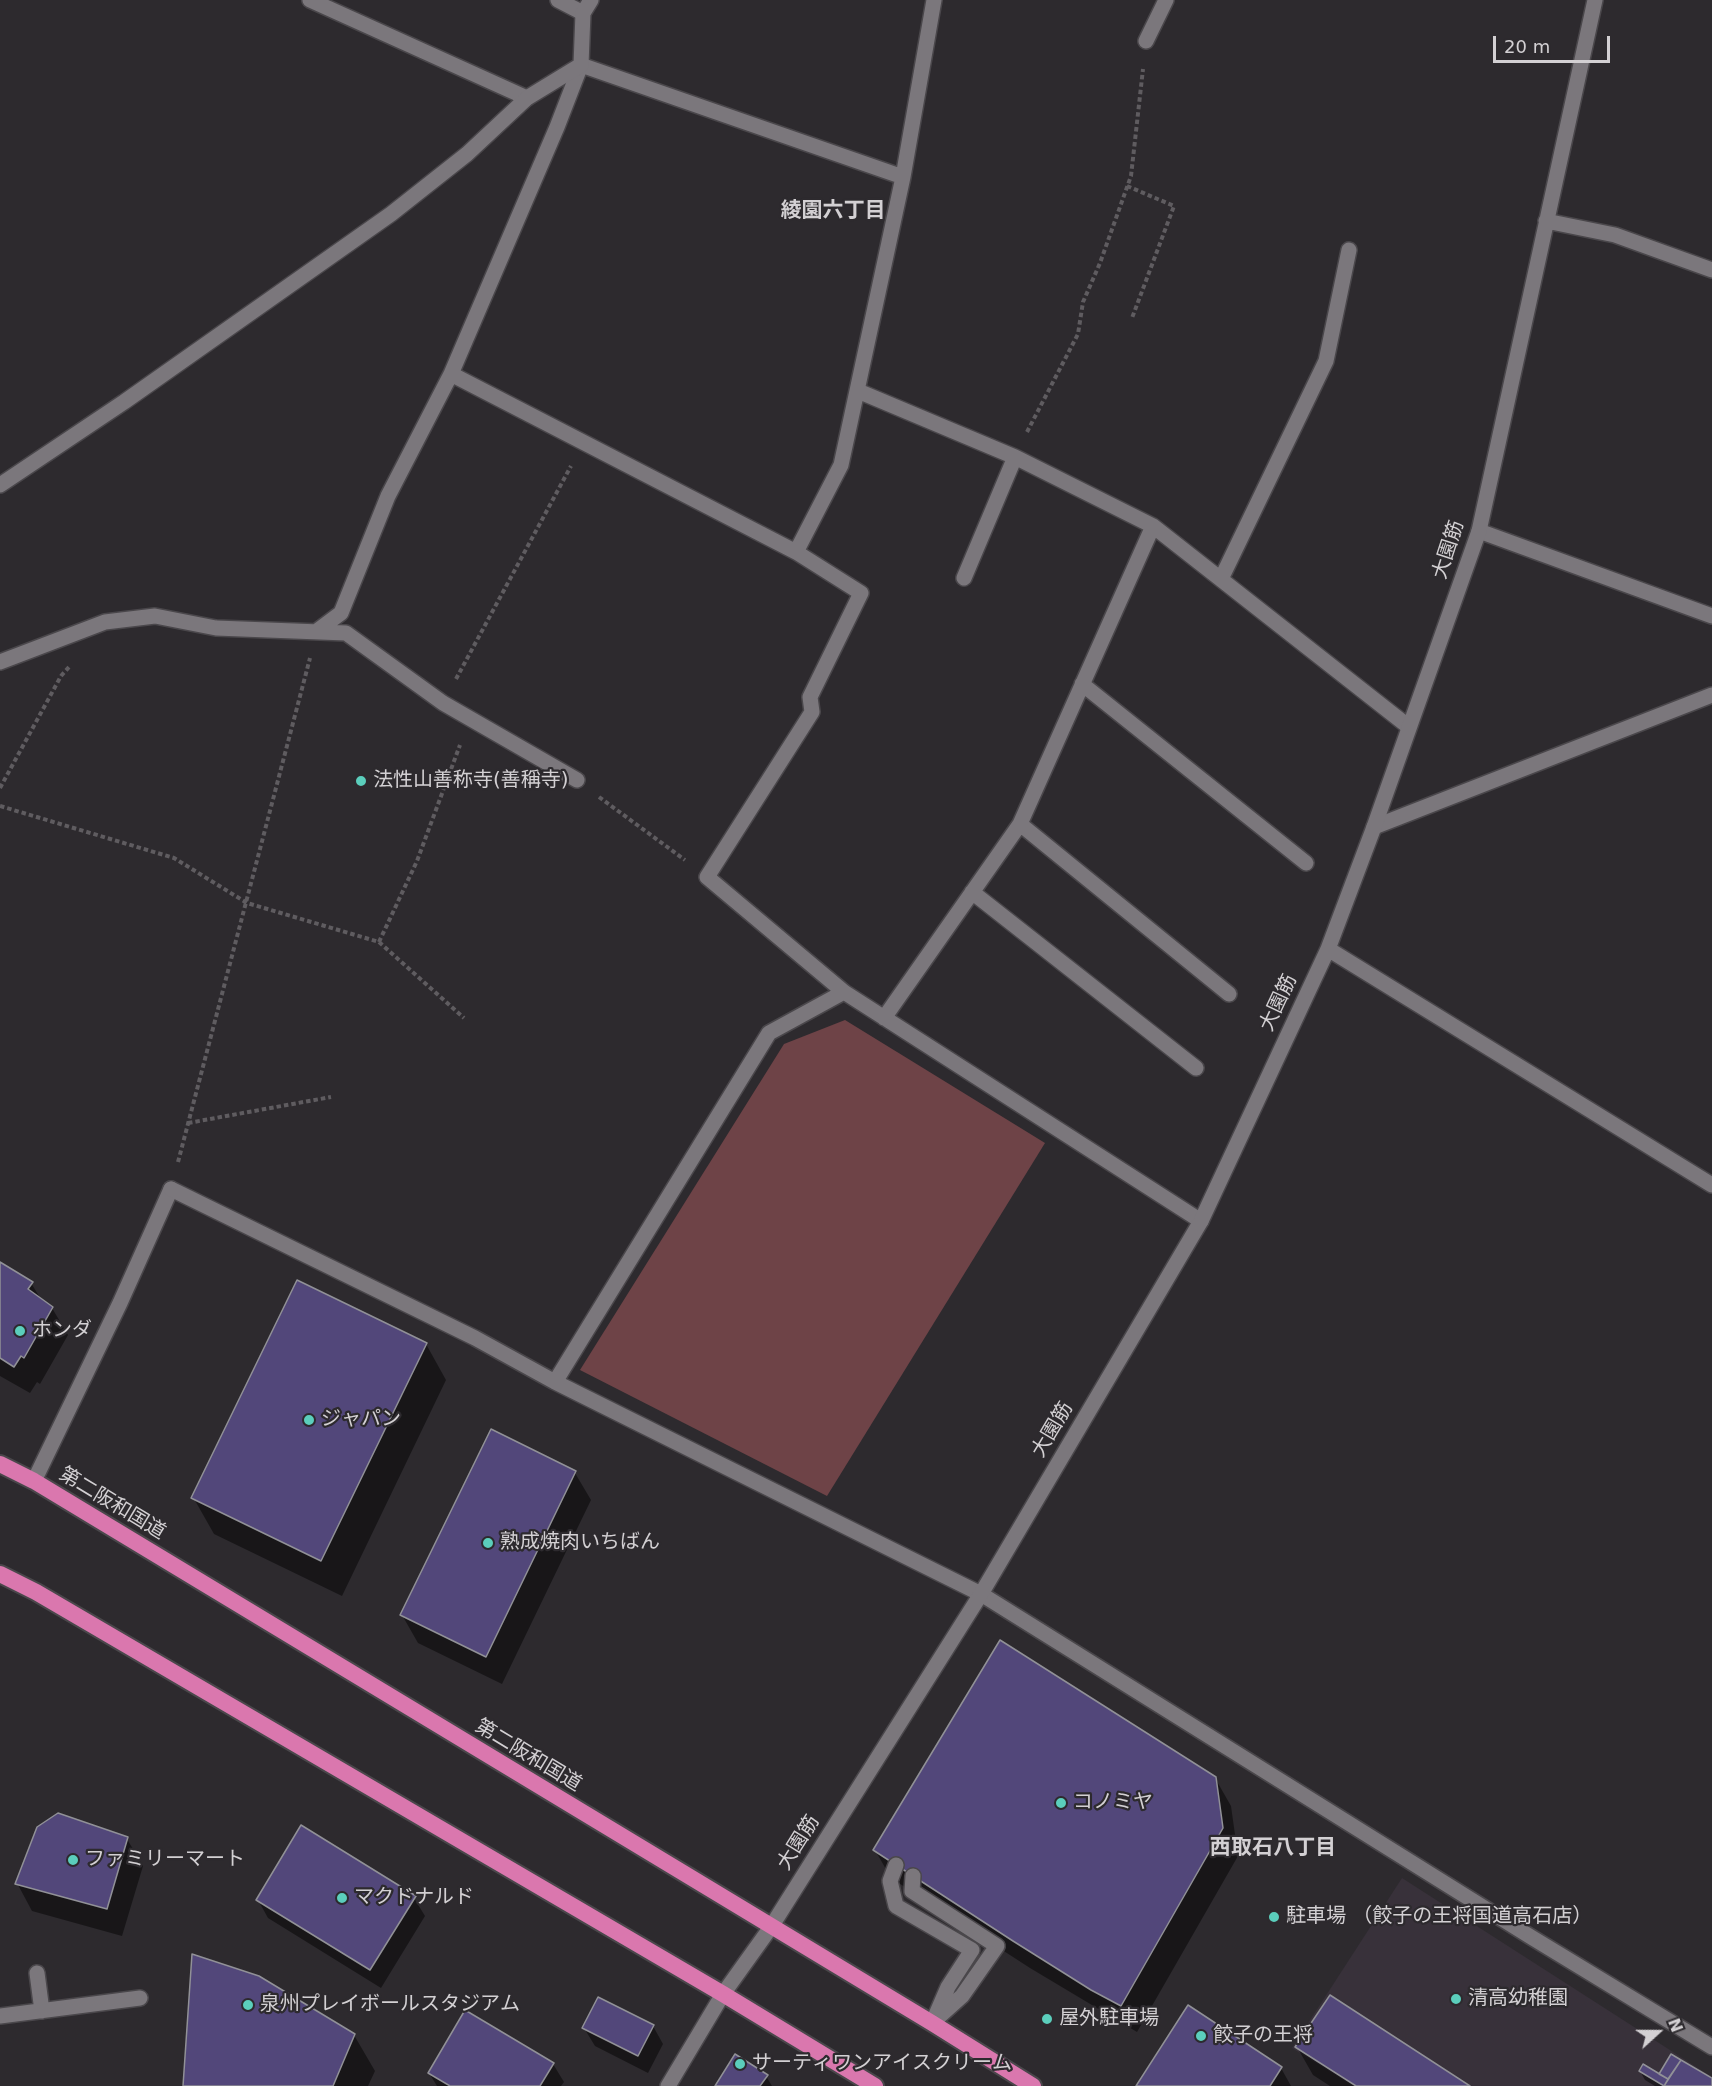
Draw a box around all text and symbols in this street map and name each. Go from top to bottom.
scale bar [1496,24,1613,62]
text: 20 m [1504,36,1550,57]
district label: 綾園六丁目 [781,199,885,225]
street label: 大園筋 [1428,518,1470,582]
place label: 法性山善称寺(善稱寺) [373,769,569,793]
marker: 法性山善称寺(善稱寺) [354,774,368,788]
street label: 大園筋 [1255,971,1303,1035]
place label: ホンダ [32,1319,92,1343]
marker: ホンダ [13,1324,27,1338]
street label: 大園筋 [1027,1398,1079,1462]
place label: ジャパン [321,1408,401,1432]
marker: ジャパン [302,1413,316,1427]
street label: 第二阪和国道 [54,1463,170,1545]
place label: 熟成焼肉いちばん [500,1531,660,1555]
marker: 熟成焼肉いちばん [481,1536,495,1550]
street label: 第二阪和国道 [470,1715,586,1797]
place label: コノミヤ [1073,1791,1153,1815]
marker: コノミヤ [1054,1796,1068,1810]
street label: 大園筋 [773,1811,825,1875]
district label: 西取石八丁目 [1210,1836,1336,1862]
place label: ファミリーマート [85,1848,245,1872]
marker: ファミリーマート [66,1853,80,1867]
place label: マクドナルド [354,1886,474,1910]
marker: マクドナルド [335,1891,349,1905]
place label: 駐車場 （餃子の王将国道高石店） [1286,1905,1592,1929]
marker: 駐車場 （餃子の王将国道高石店） [1267,1910,1281,1924]
place label: 清高幼稚園 [1468,1987,1568,2011]
marker: 清高幼稚園 [1449,1992,1463,2006]
place label: 泉州プレイボールスタジアム [260,1993,520,2017]
marker: 泉州プレイボールスタジアム [241,1998,255,2012]
north arrow [1628,2002,1688,2062]
place label: 屋外駐車場 [1059,2007,1159,2031]
marker: 屋外駐車場 [1040,2012,1054,2026]
text: N [1664,2016,1687,2035]
place label: 餃子の王将 [1213,2024,1313,2048]
marker: 餃子の王将 [1194,2029,1208,2043]
place label: サーティワンアイスクリーム [752,2052,1012,2076]
marker: サーティワンアイスクリーム [733,2057,747,2071]

